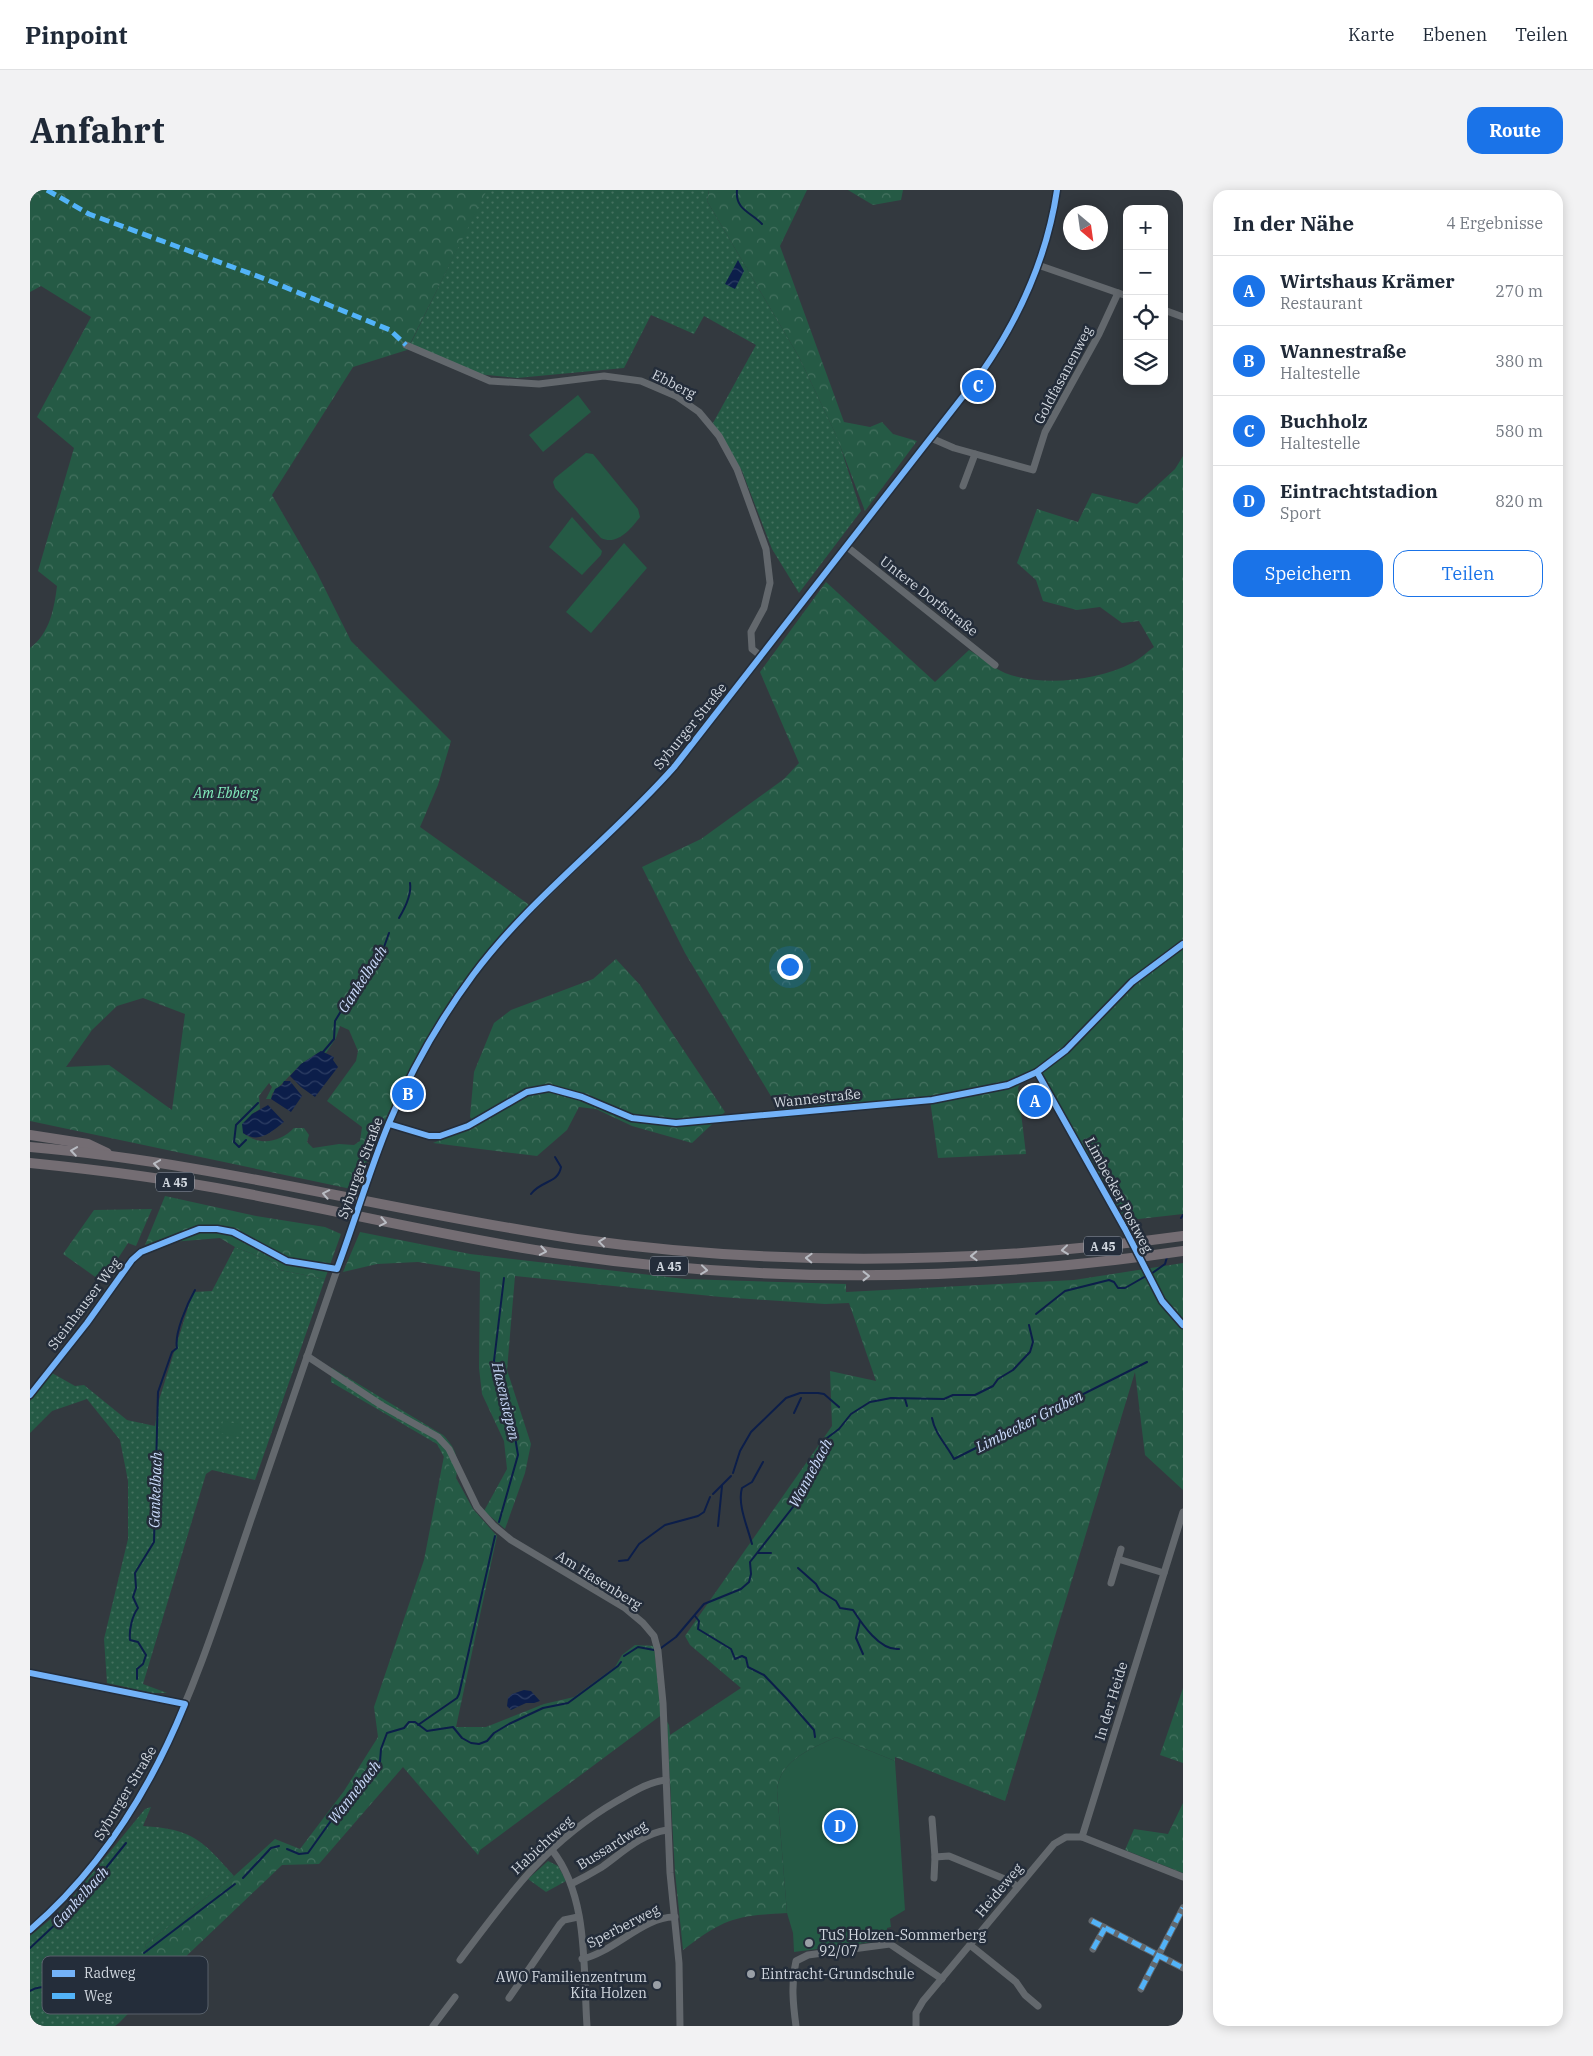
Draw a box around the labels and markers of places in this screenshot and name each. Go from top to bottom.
pin: C [962,367,994,405]
pin: B [392,1075,424,1113]
pin: A [1019,1082,1051,1120]
pin: D [824,1807,856,1845]
place label: TuS Holzen-Sommerberg 92/07 [819,1926,986,1960]
marker: TuS Holzen-Sommerberg 92/07 [803,1937,815,1949]
place label: Eintracht-Grundschule [761,1965,914,1983]
place label: AWO Familienzentrum Kita Holzen [496,1968,647,2002]
marker: Eintracht-Grundschule [745,1968,757,1980]
marker: AWO Familienzentrum Kita Holzen [651,1979,663,1991]

